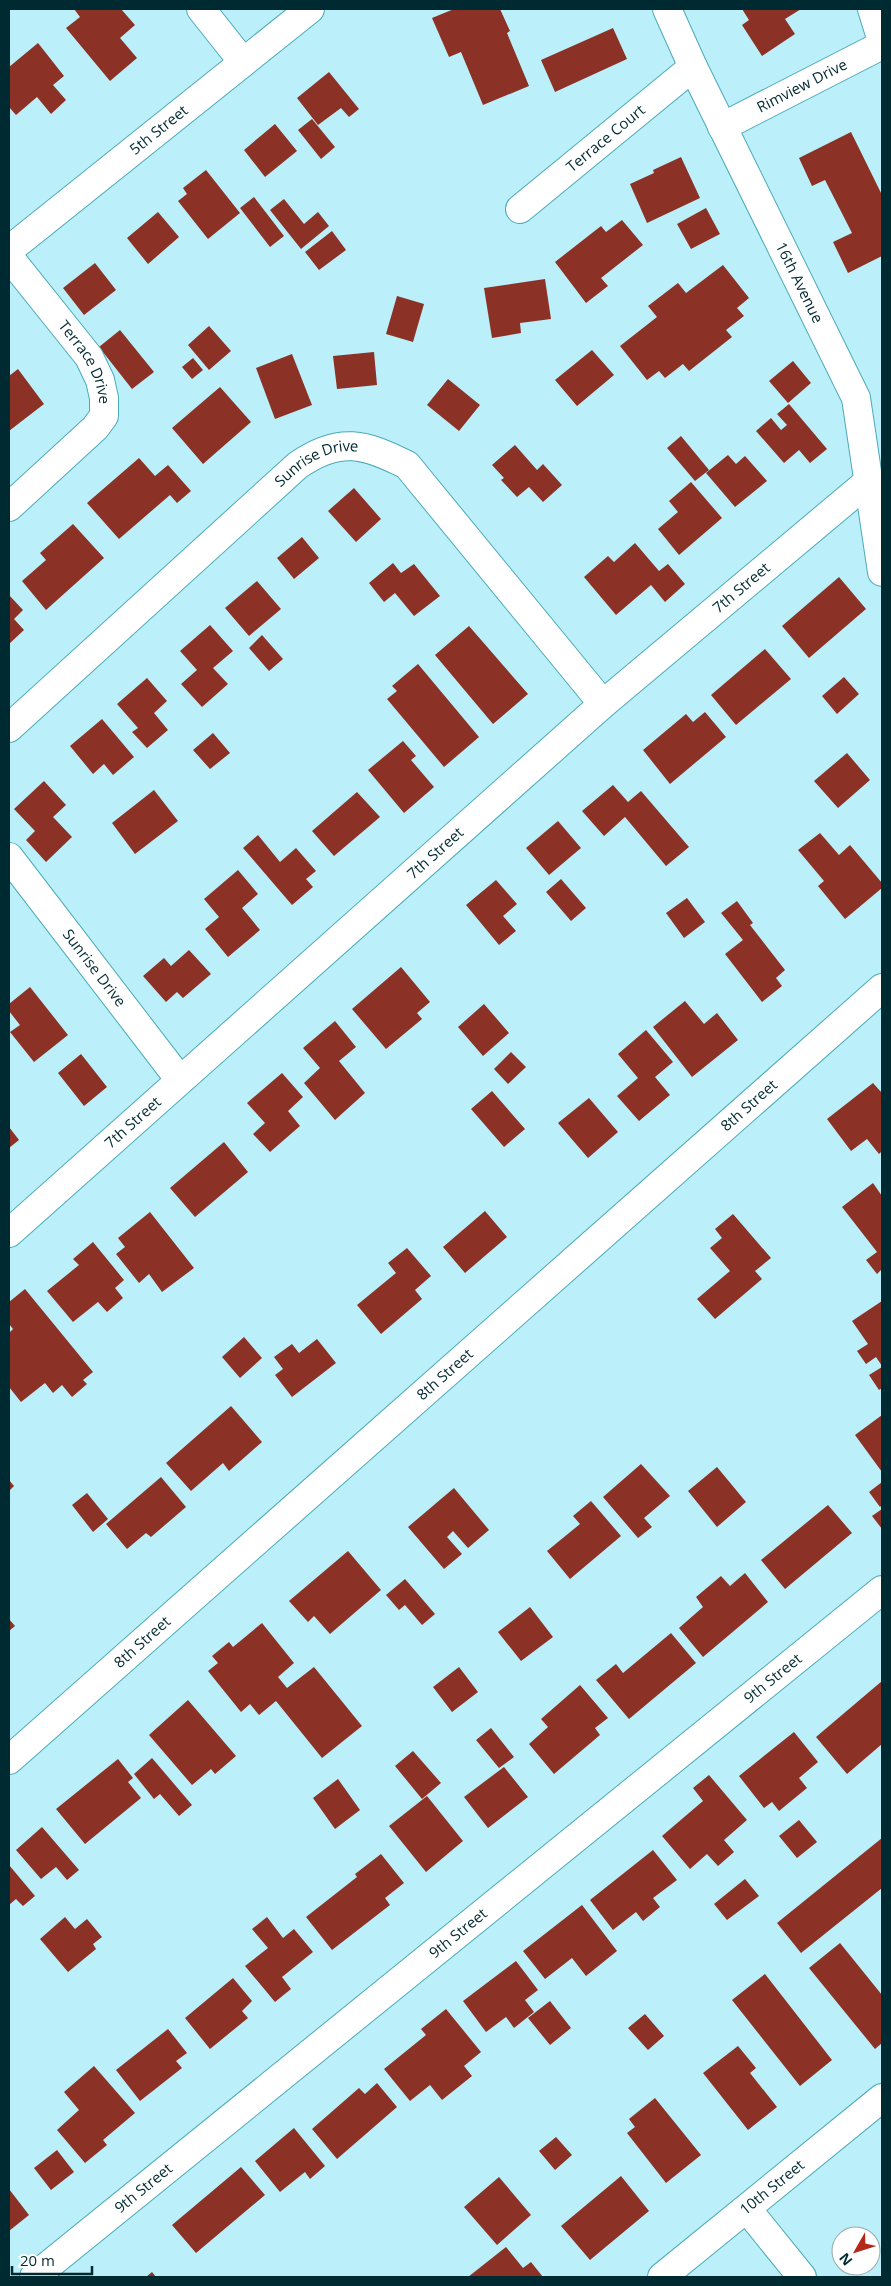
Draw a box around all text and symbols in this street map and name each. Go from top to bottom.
street label: Rimview Drive [753,54,850,117]
street label: 5th Street [125,100,191,159]
street label: Terrace Court [562,100,649,176]
street label: 16th Avenue [772,238,829,326]
street label: Terrace Drive [55,316,115,404]
street label: Sunrise Drive [270,435,359,491]
street label: 7th Street [708,557,774,617]
street label: 7th Street [402,822,467,883]
street label: Sunrise Drive [59,925,131,1010]
street label: 8th Street [716,1074,781,1135]
street label: 7th Street [100,1091,165,1152]
street label: 8th Street [412,1343,477,1404]
street label: 8th Street [109,1611,174,1672]
street label: 9th Street [739,1648,805,1707]
street label: 9th Street [425,1903,491,1962]
street label: 10th Street [735,2154,808,2219]
street label: 9th Street [110,2158,176,2217]
north arrow [831,2226,881,2276]
scale bar [12,2244,92,2276]
text: N [835,2249,856,2270]
text: 20 m [20,2250,55,2270]

